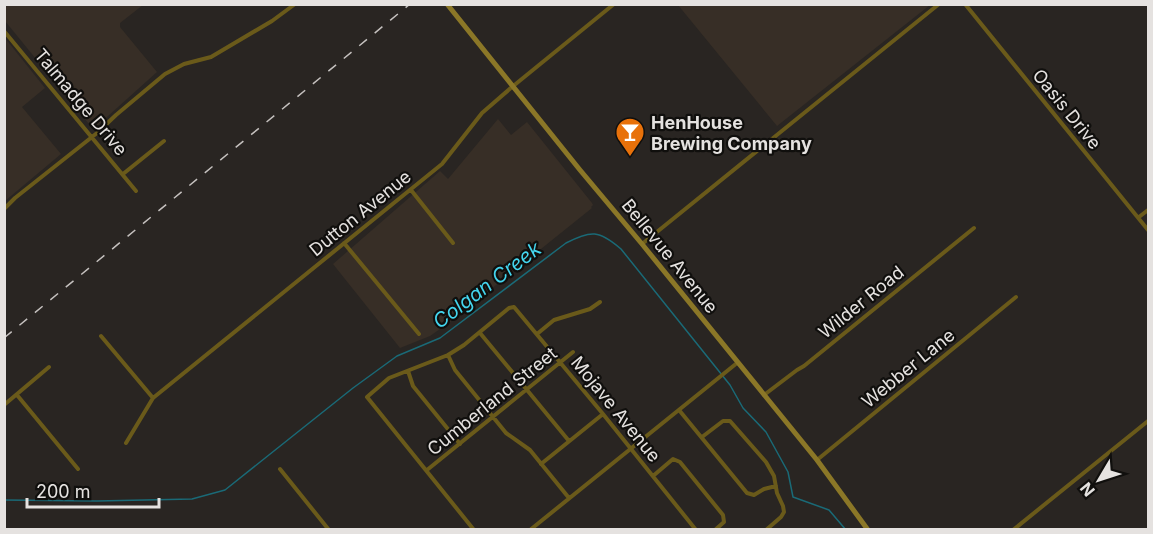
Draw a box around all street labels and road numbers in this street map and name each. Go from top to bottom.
street label: Talmadge Drive [30,44,132,160]
street label: Oasis Drive [1028,65,1106,153]
street label: Dutton Avenue [305,166,415,260]
street label: Bellevue Avenue [618,195,722,317]
street label: Wilder Road [814,261,908,343]
street label: Webber Lane [857,324,959,412]
street label: Cumberland Street [423,342,561,460]
street label: Mojave Avenue [567,352,665,466]

